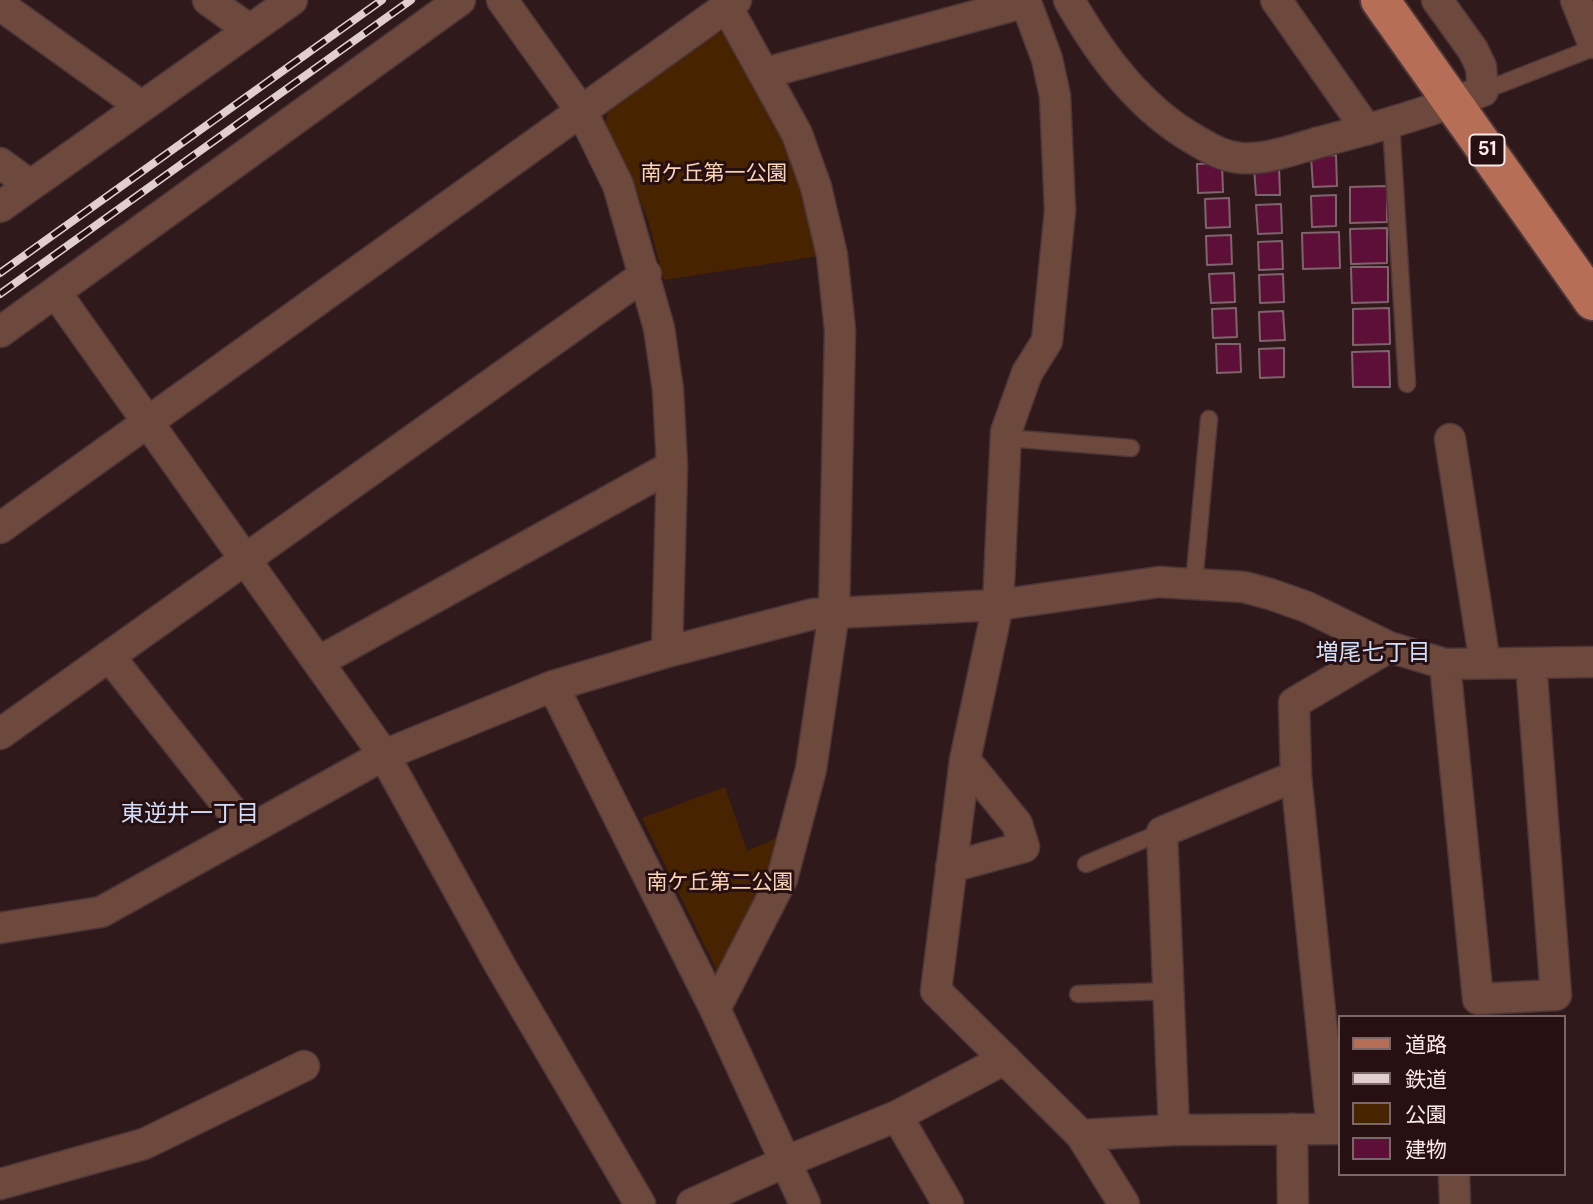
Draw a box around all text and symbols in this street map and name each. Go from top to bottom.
road number: 51 [1470,134,1504,166]
park label: 南ケ丘第一公園 [641,161,787,187]
district label: 増尾七丁目 [1316,640,1430,668]
district label: 東逆井一丁目 [121,801,259,829]
park label: 南ケ丘第二公園 [647,870,793,896]
legend [1338,1015,1565,1176]
text: 道路 [1405,1031,1447,1059]
text: 鉄道 [1405,1066,1447,1094]
text: 公園 [1405,1101,1447,1129]
text: 建物 [1405,1136,1447,1164]

